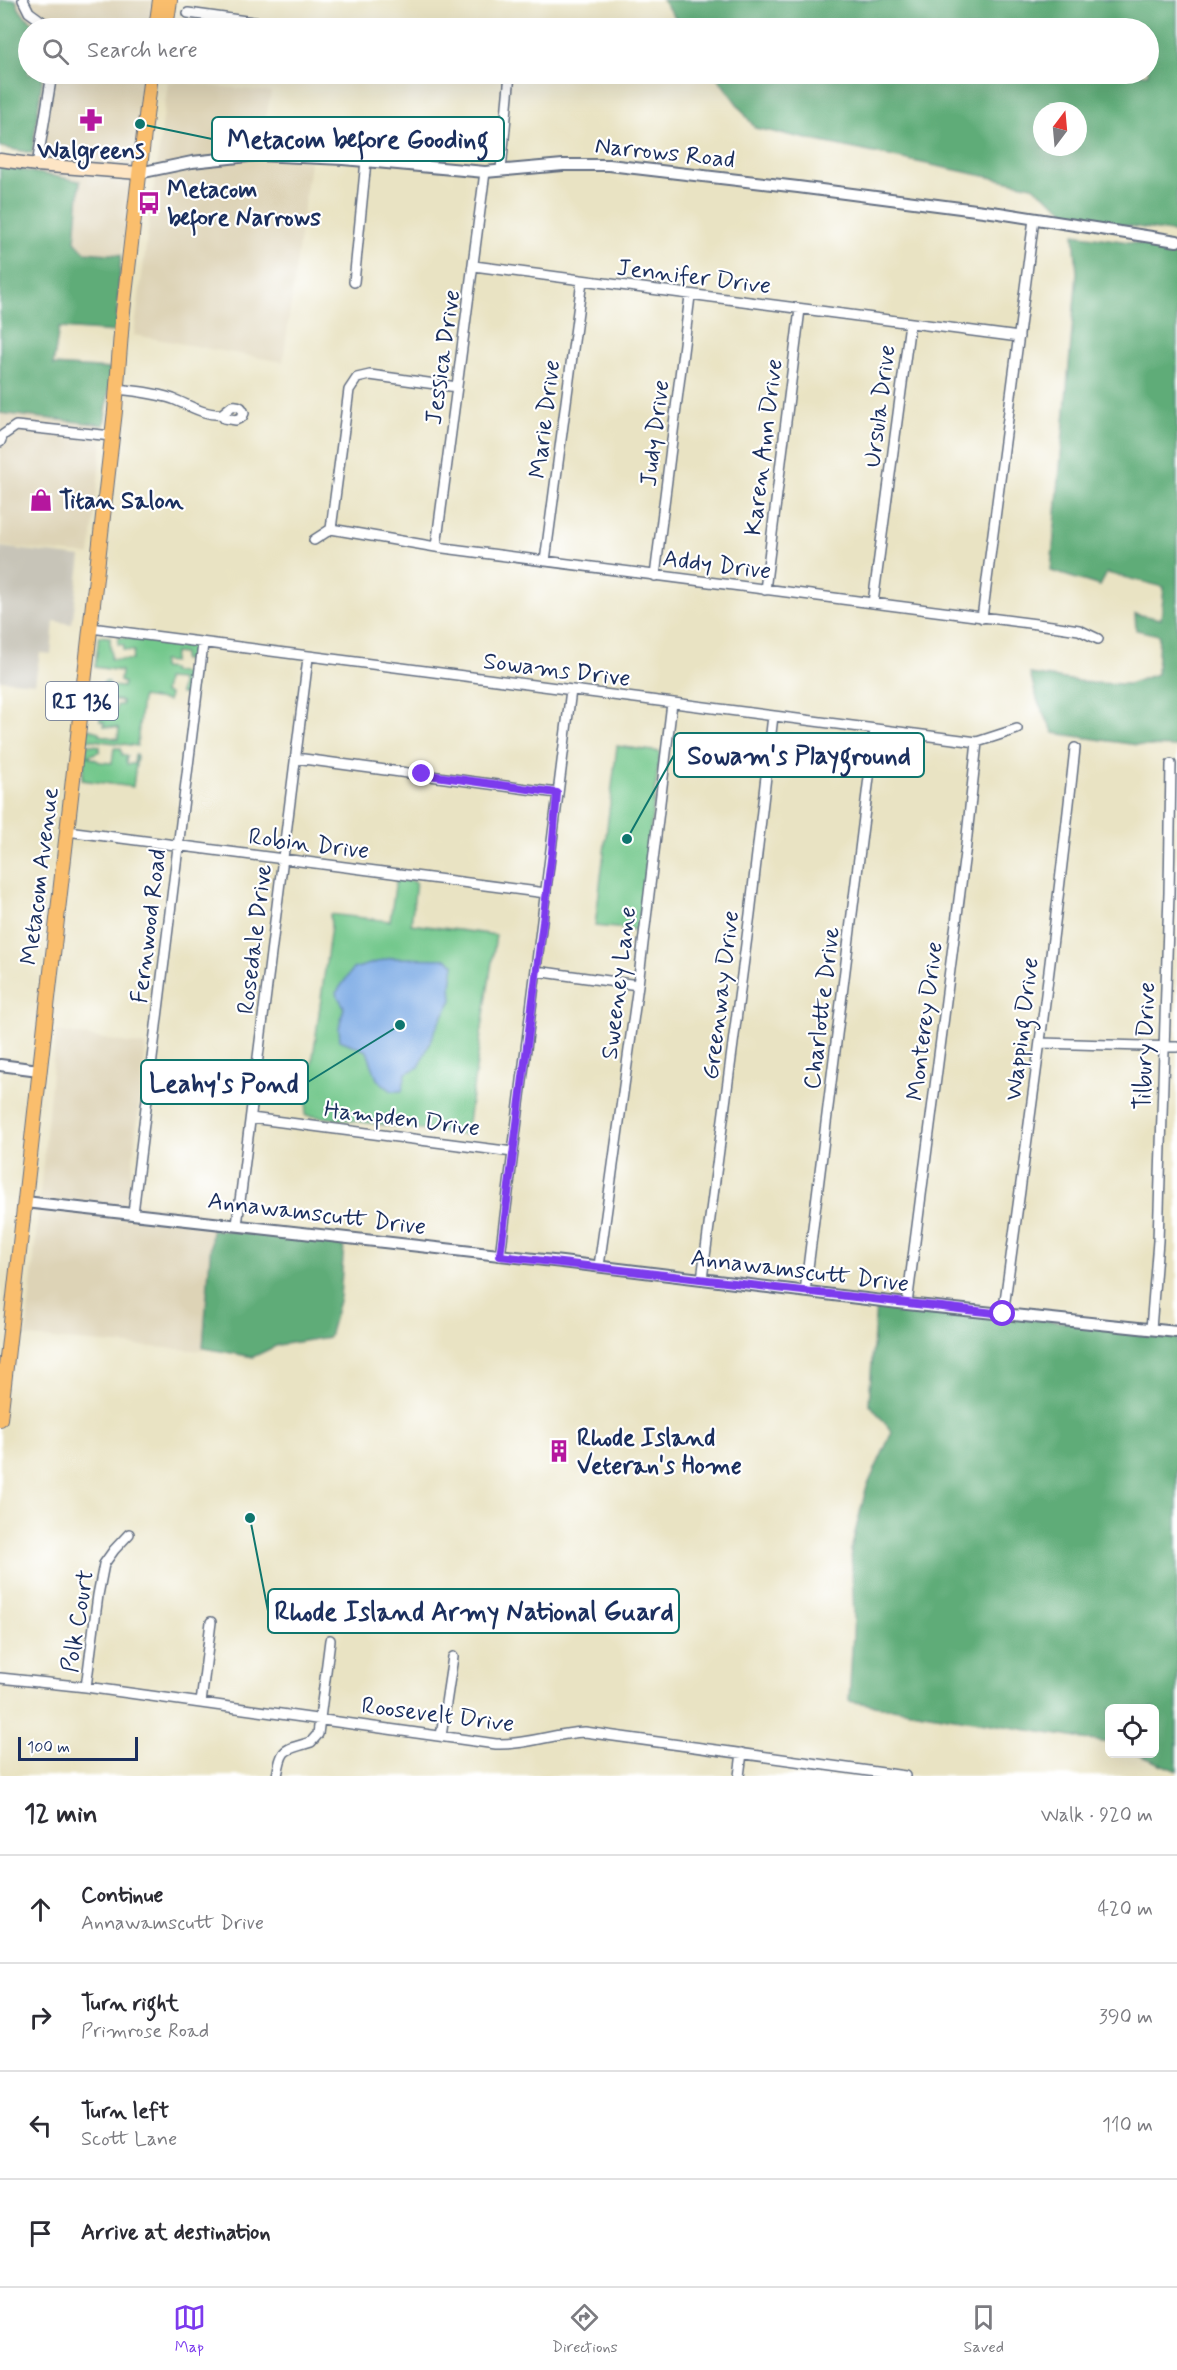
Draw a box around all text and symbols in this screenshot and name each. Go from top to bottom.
search box [18,18,1159,84]
icon: search [39,35,72,68]
text: Search here [87,37,198,65]
north arrow [1033,102,1087,156]
pharmacy icon: Walgreens [78,107,104,133]
callout: Metacom before Gooding [212,117,504,161]
text: Metacom before Gooding [227,124,489,161]
street label: Narrows Road [593,131,736,176]
place label: Walgreens [36,136,145,170]
place label: Metacom before Narrows [167,175,321,236]
bus stop icon: Metacom before Narrows [136,190,162,216]
street label: Jennifer Drive [615,253,773,302]
street label: Jessica Drive [419,288,468,427]
street label: Ursula Drive [858,343,903,469]
street label: Karen Ann Drive [738,357,791,537]
street label: Marie Drive [523,358,568,480]
street label: Judy Drive [634,378,677,488]
place label: Titan Salon [59,486,184,517]
shop icon: Titan Salon [28,487,54,513]
street label: Addy Drive [661,543,773,588]
street label: Sowams Drive [481,646,632,695]
road number: RI 136 [46,682,118,720]
callout: Sowam's Playground [674,733,924,777]
text: Sowam's Playground [687,740,911,777]
route end [408,760,434,786]
street label: Metacom Avenue [14,785,67,967]
street label: Robin Drive [247,822,371,867]
street label: Fernwood Road [125,847,174,1005]
street label: Rosedale Drive [231,862,280,1016]
street label: Sweeney Lane [595,905,644,1061]
street label: Greenway Drive [696,909,747,1082]
street label: Charlotte Drive [797,925,848,1091]
street label: Monterey Drive [900,940,951,1103]
street label: Wapping Drive [998,956,1050,1103]
street label: Tilbury Drive [1128,982,1163,1111]
callout: Leahy's Pond [141,1060,308,1104]
text: Leahy's Pond [149,1068,299,1102]
street label: Hampden Drive [322,1095,482,1144]
street label: Annawamscutt Drive [206,1186,428,1243]
street label: Annawamscutt Drive [689,1243,911,1300]
route start [989,1300,1015,1326]
place label: Rhode Island Veteran's Home [577,1423,742,1482]
building icon: Rhode Island Veteran's Home [546,1438,572,1464]
street label: Polk Court [55,1568,102,1675]
callout: Rhode Island Army National Guard [268,1589,679,1633]
text: Rhode Island Army National Guard [274,1596,674,1630]
street label: Roosevelt Drive [360,1691,516,1740]
map controls [1105,1704,1159,1758]
button: locate [1105,1704,1159,1758]
scale bar [18,1734,138,1762]
text: 100 m [27,1737,70,1758]
text: 12 min [24,1798,98,1832]
text: Walk · 920 m [1041,1802,1153,1829]
text: Continue [81,1882,163,1910]
icon: ahead [24,1893,57,1926]
text: 420 m [1097,1896,1153,1923]
text: Annawamscutt Drive [81,1910,264,1937]
text: Turn right [81,1990,179,2018]
icon: right [24,2001,57,2034]
text: 390 m [1099,2004,1153,2031]
text: Primrose Road [81,2018,209,2045]
text: Turn left [81,2098,169,2126]
icon: left [24,2109,57,2142]
text: 110 m [1102,2112,1153,2139]
text: Scott Lane [81,2126,177,2153]
icon: arrive [24,2217,57,2250]
text: Arrive at destination [81,2219,271,2247]
tab: Map [173,2301,206,2358]
tab: Directions [552,2301,618,2358]
tab: Saved [964,2301,1004,2358]

